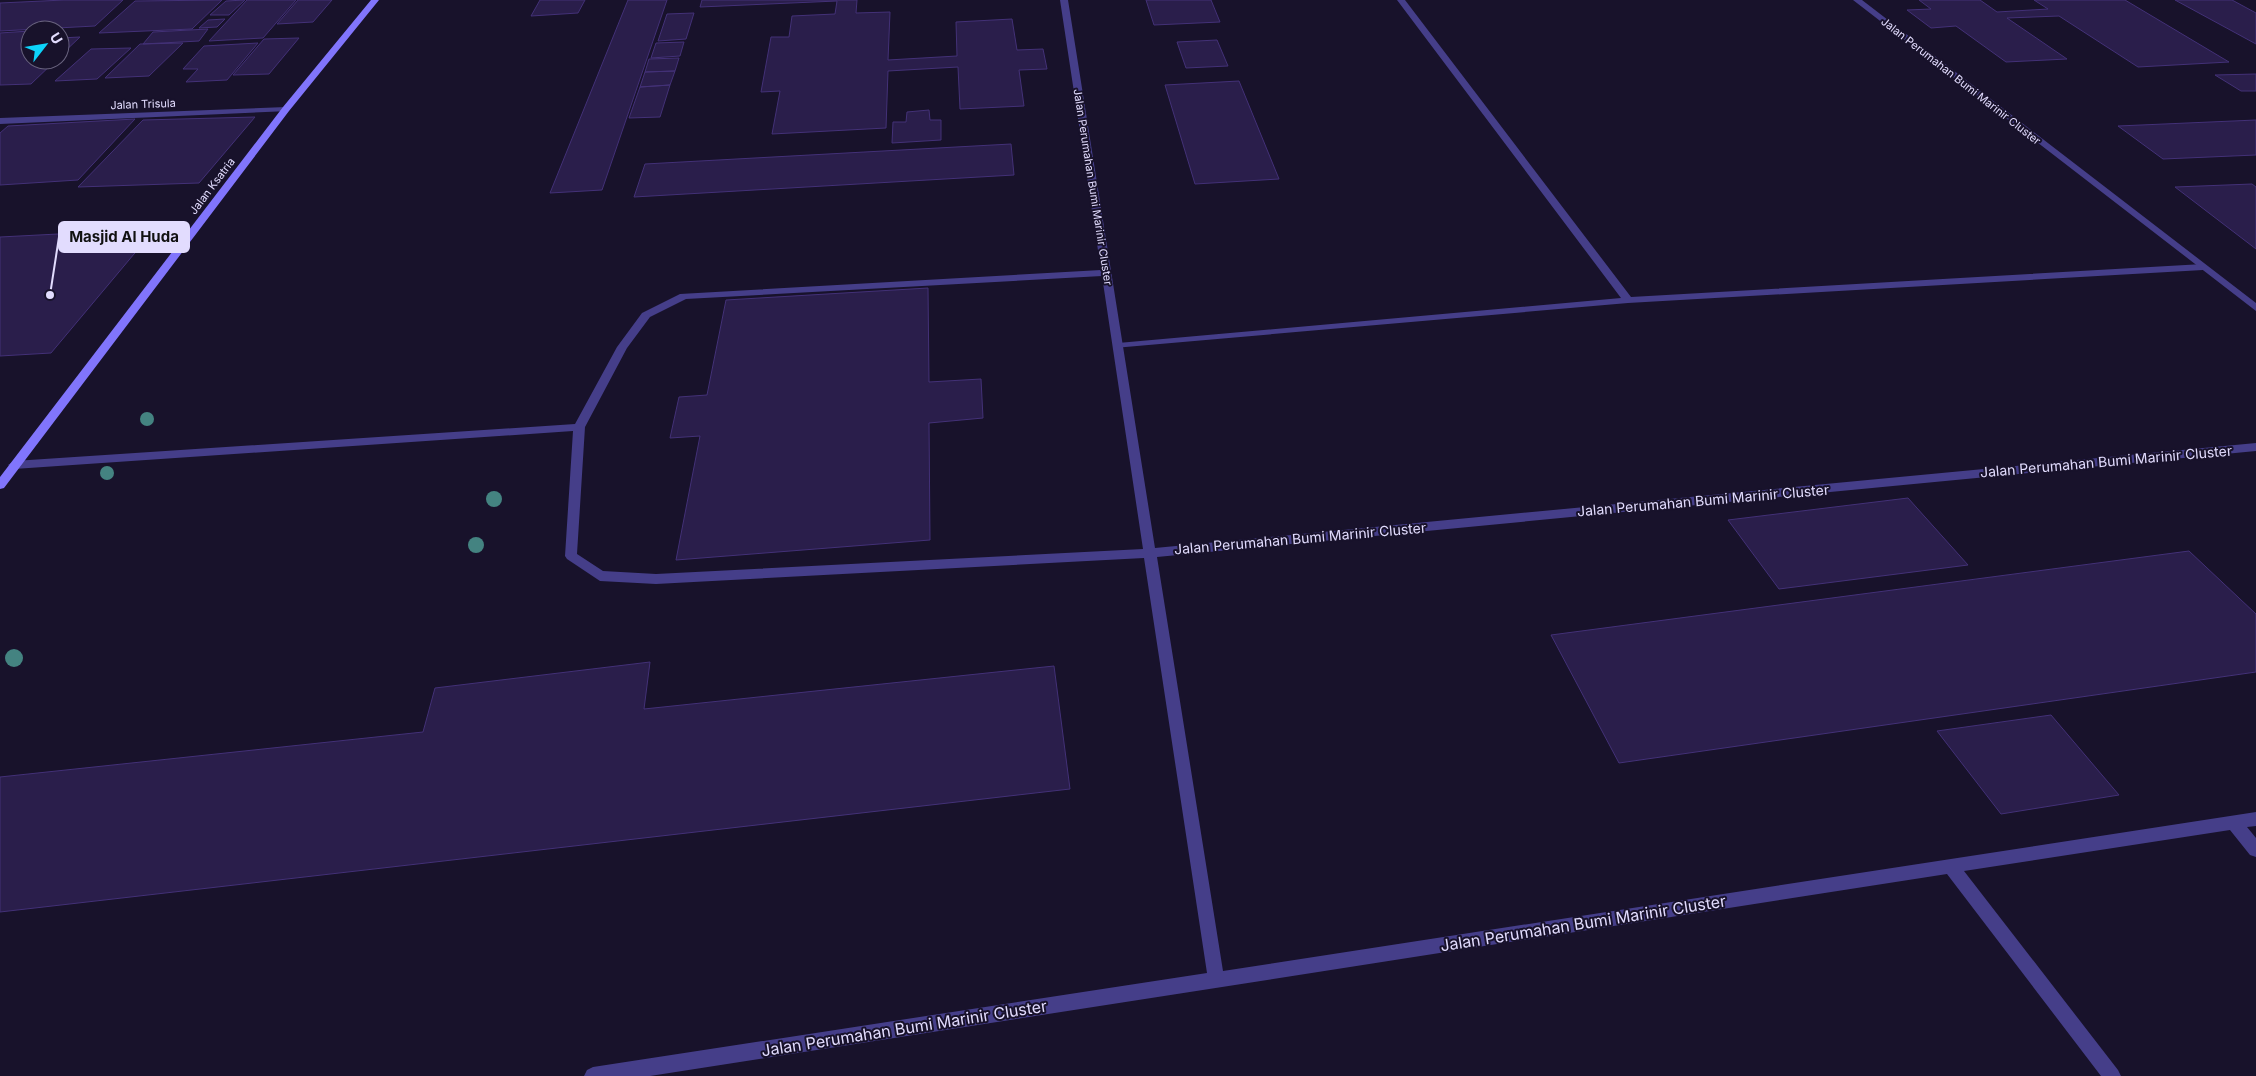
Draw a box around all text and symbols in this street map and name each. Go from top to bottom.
street label: Jalan Perumahan Bumi Marinir Cluster [1878,14,2044,148]
north arrow [20,20,70,70]
text: U [47,29,66,47]
street label: Jalan Perumahan Bumi Marinir Cluster [1071,88,1115,286]
street label: Jalan Trisula [110,96,176,112]
street label: Jalan Ksatria [186,155,238,217]
callout: Masjid Al Huda [59,222,189,252]
text: Masjid Al Huda [69,227,179,246]
street label: Jalan Perumahan Bumi Marinir Cluster [1979,442,2233,480]
street label: Jalan Perumahan Bumi Marinir Cluster [1576,481,1830,519]
street label: Jalan Perumahan Bumi Marinir Cluster [1173,519,1427,557]
street label: Jalan Perumahan Bumi Marinir Cluster [1439,891,1727,955]
street label: Jalan Perumahan Bumi Marinir Cluster [760,996,1048,1060]

